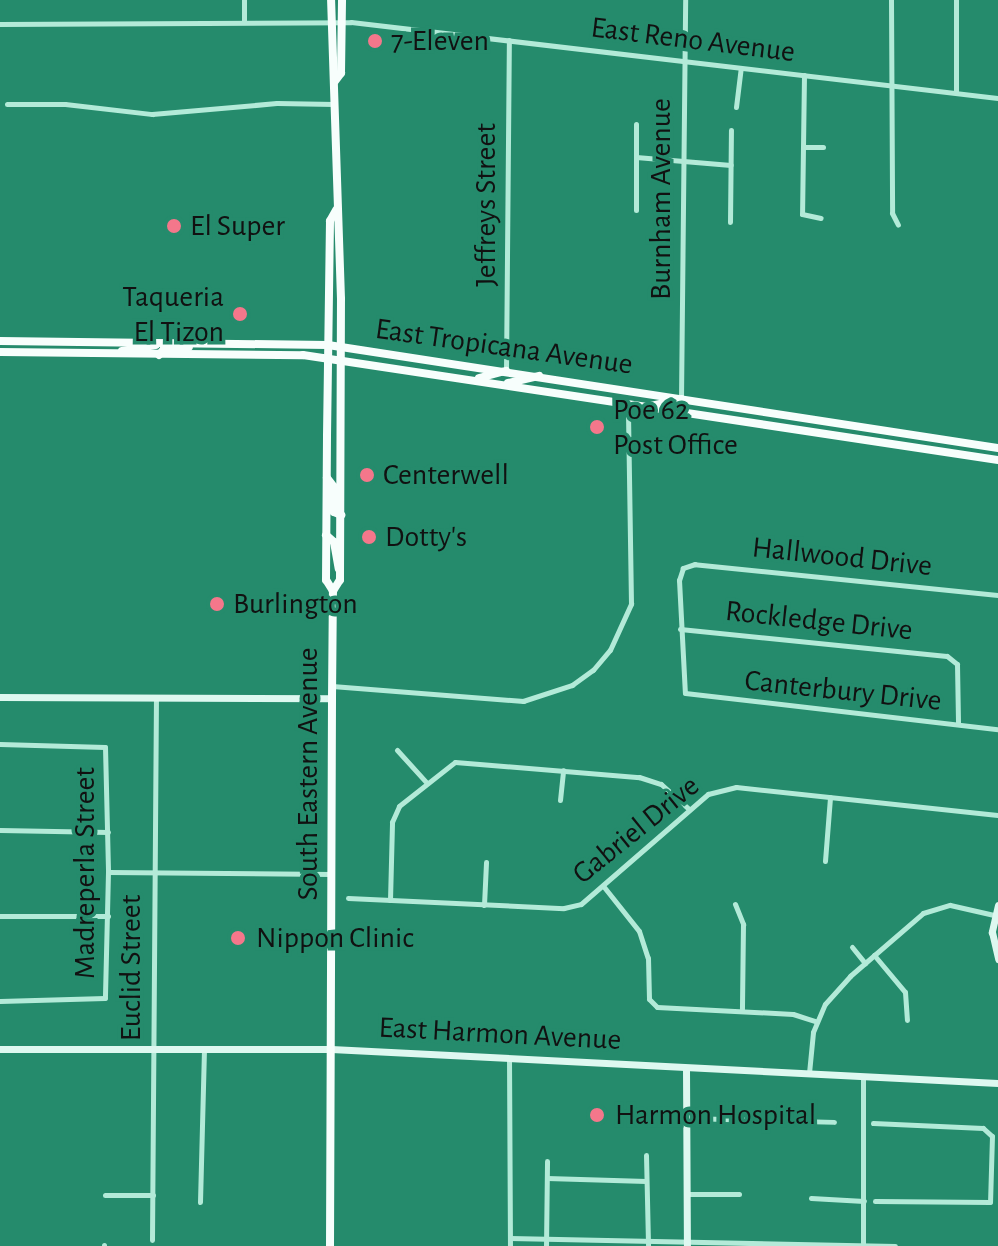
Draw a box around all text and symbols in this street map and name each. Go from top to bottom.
street label: East Reno Avenue [589,10,797,70]
place label: 7-Eleven [391,23,489,59]
marker: 7-Eleven [366,32,384,50]
street label: Burnham Avenue [643,98,679,300]
street label: Jeffreys Street [468,123,504,287]
place label: El Super [190,208,285,244]
marker: El Super [165,217,183,235]
place label: Taqueria El Tizon [122,279,224,350]
marker: Taqueria El Tizon [231,305,249,323]
street label: East Tropicana Avenue [373,311,635,383]
place label: Poe 62 Post Office [613,392,738,462]
marker: Poe 62 Post Office [588,418,606,436]
place label: Centerwell [383,457,509,493]
marker: Centerwell [358,466,376,484]
place label: Dotty's [385,519,467,555]
marker: Dotty's [360,528,378,546]
street label: Hallwood Drive [750,530,934,584]
place label: Burlington [233,586,358,622]
street label: Rockledge Drive [724,593,914,649]
marker: Burlington [208,595,226,613]
street label: South Eastern Avenue [290,647,326,901]
street label: Canterbury Drive [743,663,943,719]
street label: Madreperla Street [67,767,103,979]
street label: Gabriel Drive [566,768,706,892]
street label: Euclid Street [113,895,149,1041]
place label: Nippon Clinic [256,920,414,956]
marker: Nippon Clinic [227,927,249,949]
street label: East Harmon Avenue [378,1010,622,1058]
place label: Harmon Hospital [615,1097,816,1133]
marker: Harmon Hospital [586,1104,608,1126]

